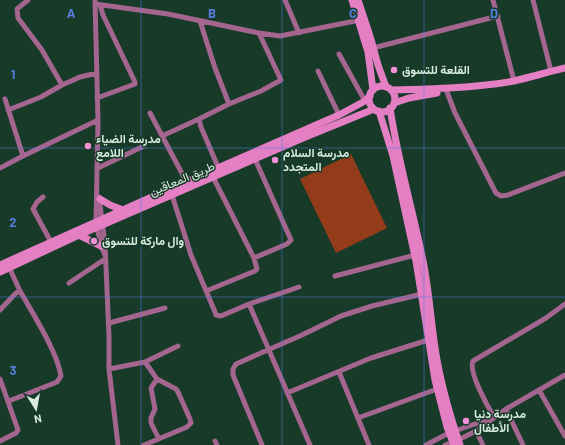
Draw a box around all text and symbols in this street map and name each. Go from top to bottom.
text: A [67,5,76,21]
text: B [208,5,216,21]
text: C [349,5,357,21]
text: D [490,5,498,21]
place label: القلعة للتسوق [402,62,470,78]
marker: القلعة للتسوق [389,65,399,75]
text: 1 [11,66,15,82]
place label: مدرسة الضياء اللامع [96,131,161,161]
marker: مدرسة الضياء اللامع [83,141,93,151]
place label: مدرسة السلام المتجدد [283,145,350,174]
marker: مدرسة السلام المتجدد [270,155,280,165]
street label: طريق المعاقين [147,158,217,200]
text: 2 [9,214,17,230]
place label: وال ماركة للتسوق [102,233,185,249]
marker: وال ماركة للتسوق [89,236,99,246]
text: 3 [9,362,17,378]
north arrow [16,389,56,429]
place label: مدرسة دنيا الأطفال [474,406,526,435]
text: N [33,412,43,426]
marker: مدرسة دنيا الأطفال [461,416,471,426]

